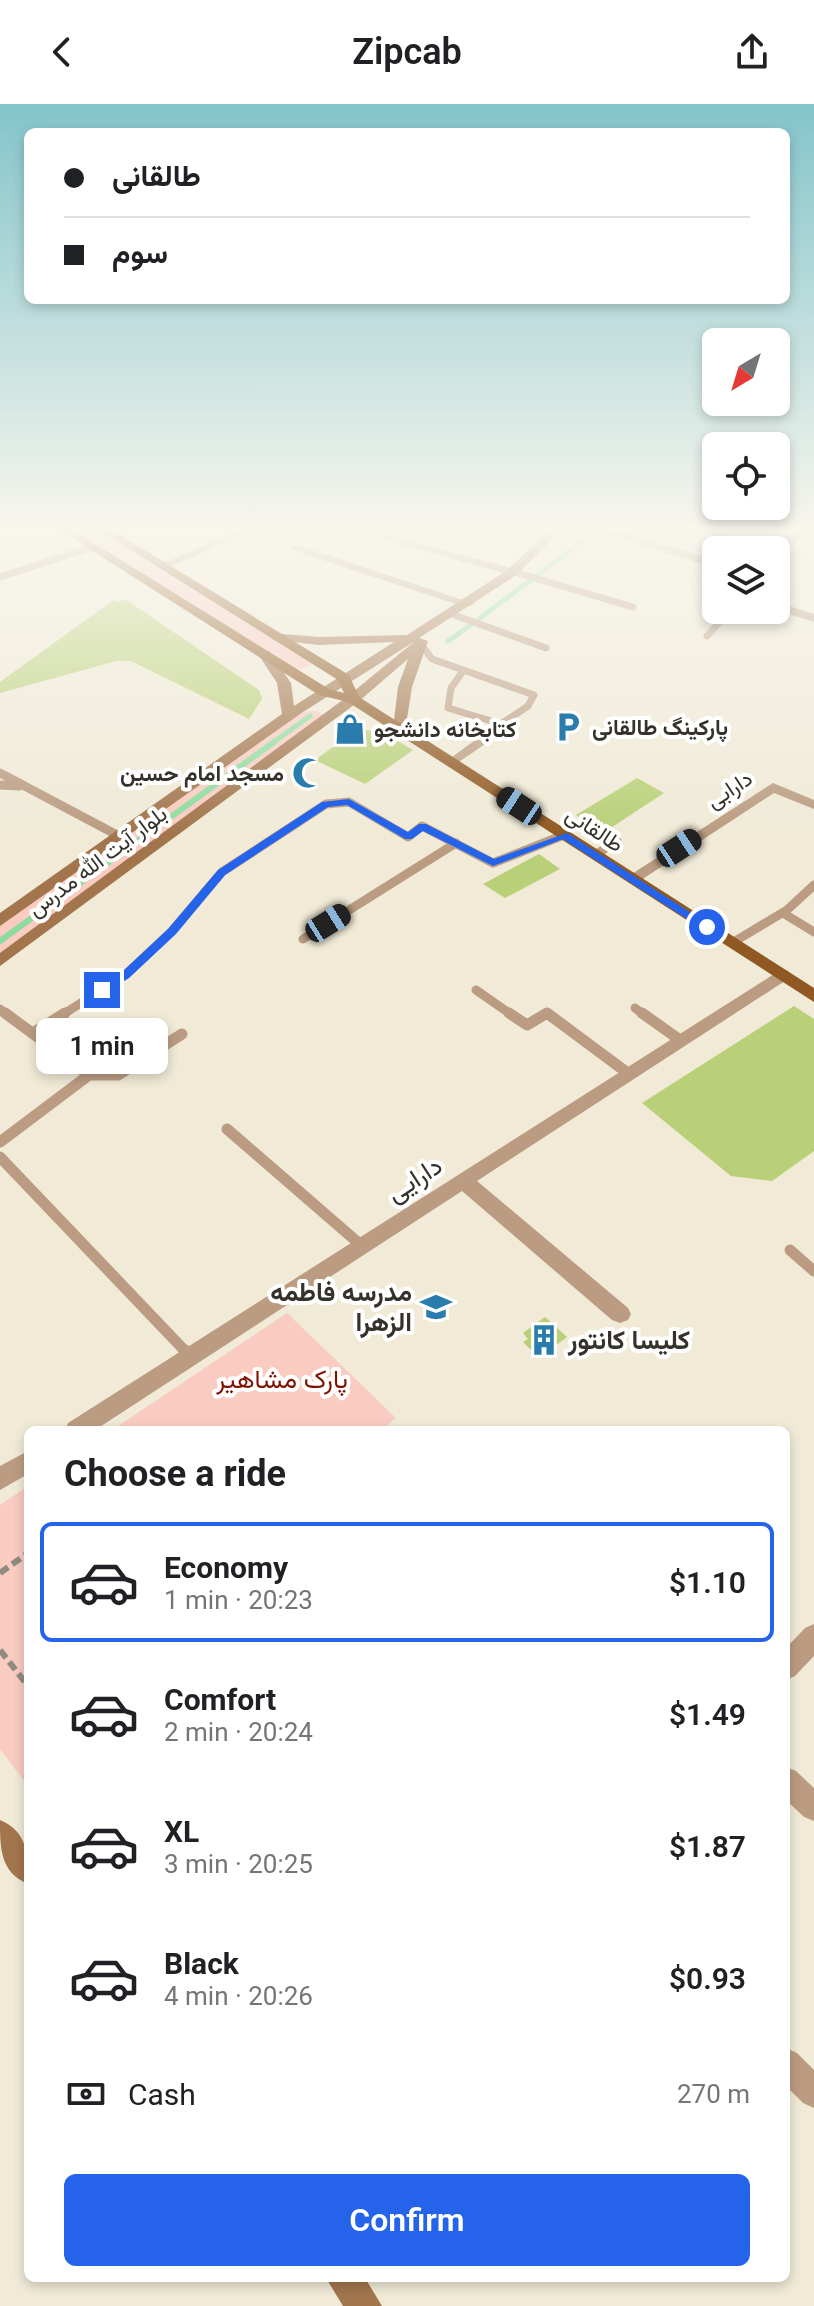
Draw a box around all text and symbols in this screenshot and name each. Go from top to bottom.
icon: back [40,30,84,74]
icon: share [730,30,774,74]
text: Zipcab [352,31,462,73]
text: طالقانی [112,158,201,193]
text: سوم [112,235,168,270]
north arrow [702,328,790,416]
map controls [702,328,790,624]
button: locate [702,432,790,520]
button: layers [702,536,790,624]
parking icon: پارکینگ طالقانی [551,710,585,744]
shop icon: کتابخانه دانشجو [333,712,367,746]
place label: پارکینگ طالقانی [592,715,728,743]
place label: کتابخانه دانشجو [374,717,517,743]
mosque icon: مسجد امام حسین [291,756,325,790]
place label: مسجد امام حسین [120,761,284,788]
street label: دارابی [702,765,757,814]
car [492,783,546,829]
street label: بلوار آیت الله مدرس [22,800,172,923]
street label: طالقانی [561,802,628,858]
car [652,825,706,871]
car [301,900,355,946]
route start [689,909,725,945]
route end [84,972,120,1008]
callout: 1 min [36,1018,168,1074]
text: 1 min [69,1031,135,1061]
street label: دارایی [381,1150,448,1209]
place label: مدرسه فاطمه الزهرا [270,1277,412,1338]
school or university icon: مدرسه فاطمه الزهرا [419,1290,453,1324]
building icon: کلیسا کانتور [527,1323,561,1357]
place label: کلیسا کانتور [567,1325,690,1356]
park label: پارک مشاهیر [215,1364,348,1397]
text: Choose a ride [64,1453,286,1495]
icon: car [68,1546,140,1618]
text: Economy [164,1550,288,1585]
text: $1.10 [669,1565,746,1600]
text: 1 min · 20:23 [164,1585,313,1615]
icon: car [68,1678,140,1750]
text: Comfort [164,1682,276,1717]
text: $1.49 [669,1697,746,1732]
text: 2 min · 20:24 [164,1717,313,1747]
icon: car [68,1810,140,1882]
text: XL [164,1814,199,1849]
text: $1.87 [669,1829,746,1864]
text: 3 min · 20:25 [164,1849,313,1879]
icon: car [68,1942,140,2014]
text: Black [164,1946,239,1981]
text: $0.93 [669,1961,746,1996]
text: 4 min · 20:26 [164,1981,313,2011]
icon: cash [64,2072,108,2116]
text: Cash [128,2077,196,2112]
text: 270 m [677,2079,750,2109]
button: Confirm [64,2174,750,2266]

